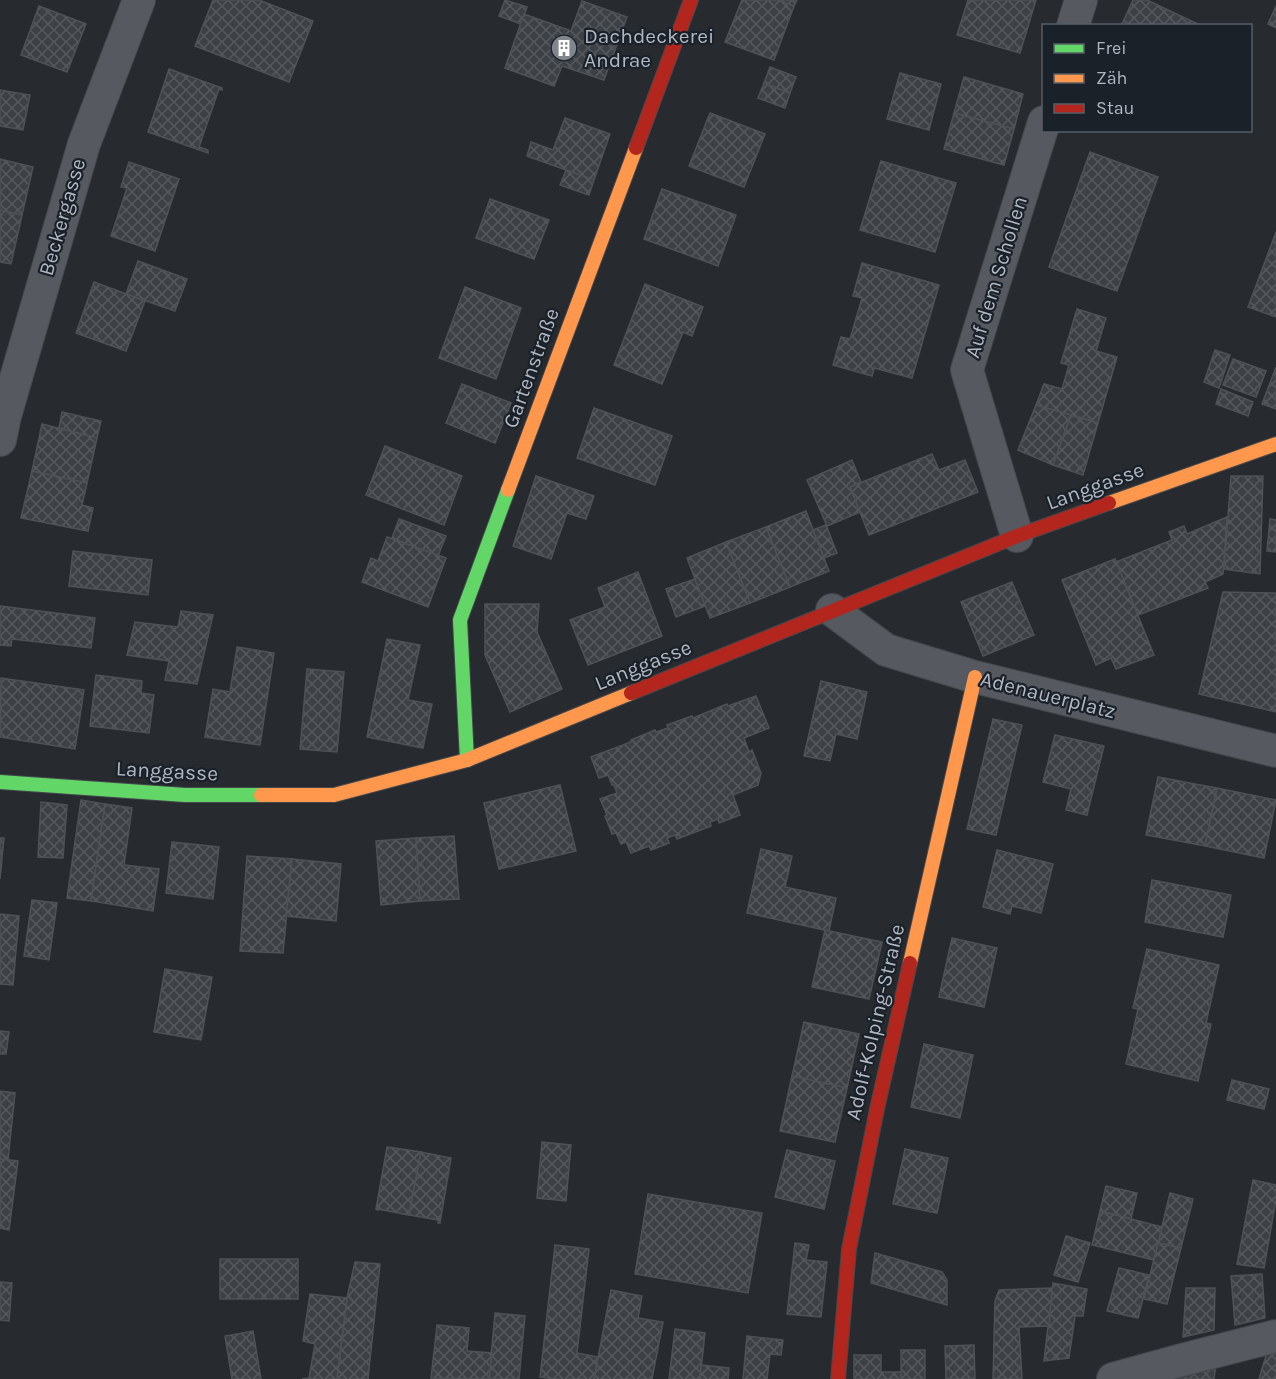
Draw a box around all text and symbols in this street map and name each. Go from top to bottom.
place label: Dachdeckerei Andrae [584,24,714,72]
legend [1042,24,1252,132]
building icon: Dachdeckerei Andrae [549,33,579,63]
text: Frei [1096,37,1127,59]
text: Zäh [1096,67,1127,89]
text: Stau [1096,97,1134,119]
street label: Beckergasse [34,156,90,278]
street label: Auf dem Schollen [960,193,1032,361]
street label: Gartenstraße [498,305,564,431]
street label: Langgasse [1043,457,1147,515]
street label: Langgasse [591,635,695,695]
street label: Adenauerplatz [978,667,1118,723]
street label: Langgasse [115,756,219,786]
street label: Adolf-Kolping-Straße [841,922,909,1122]

